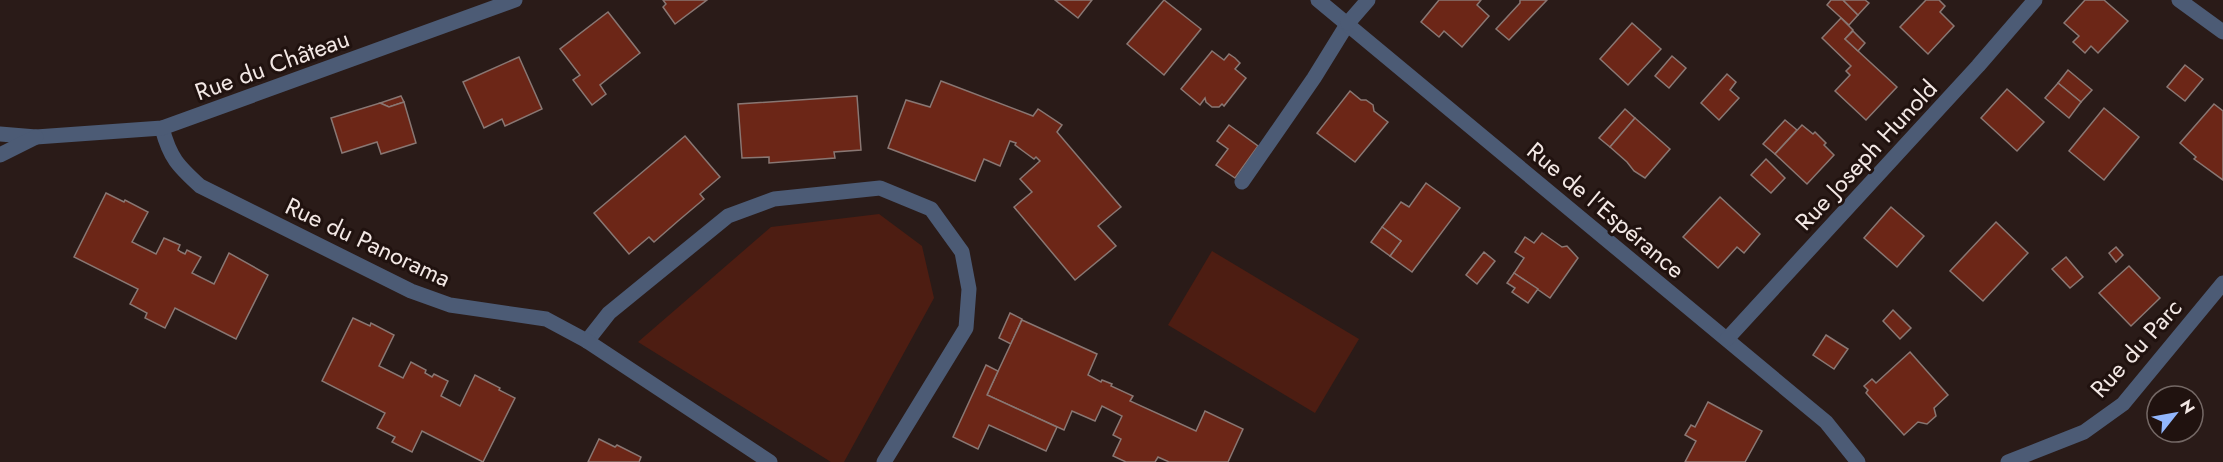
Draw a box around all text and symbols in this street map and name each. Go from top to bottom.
street label: Rue du Château [190,21,354,109]
street label: Rue Joseph Hunold [1787,72,1945,238]
street label: Rue de l'Espérance [1520,133,1692,287]
street label: Rue du Panorama [280,188,456,296]
street label: Rue du Parc [2082,291,2190,405]
north arrow [2145,384,2205,444]
text: N [2174,395,2201,418]

